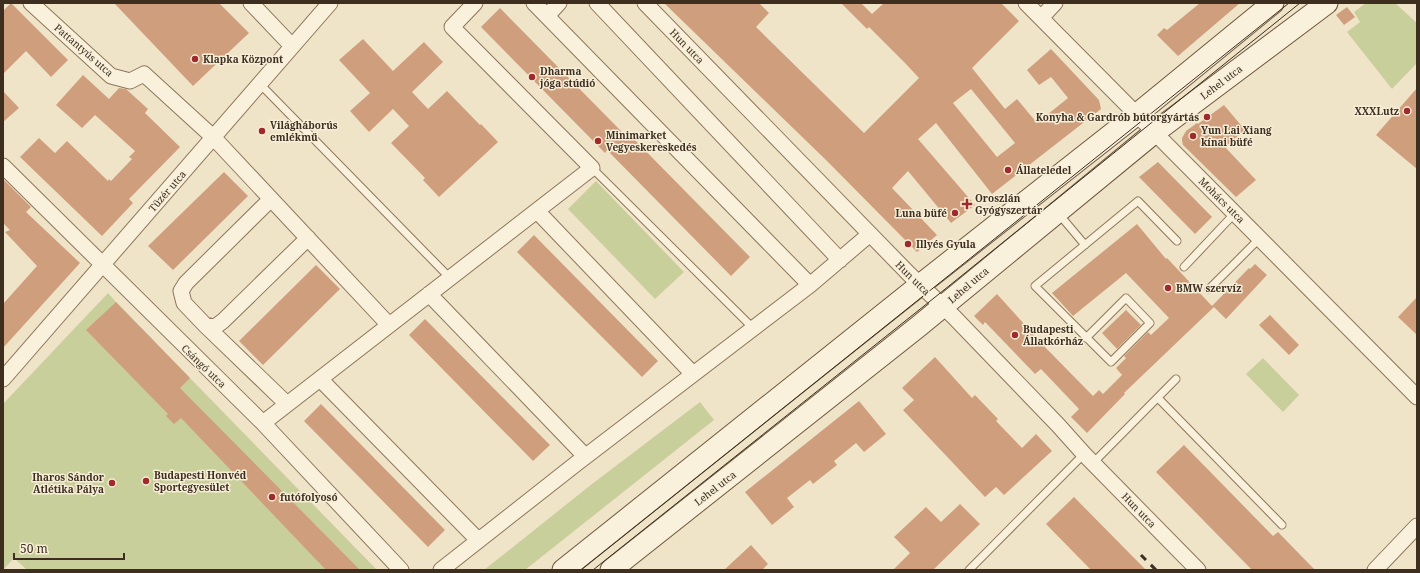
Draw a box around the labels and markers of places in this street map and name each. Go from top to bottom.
place label: Klapka Központ [203,52,283,66]
marker: Klapka Központ [190,54,200,64]
place label: Dharma jóga stúdió [539,64,595,90]
marker: Dharma jóga stúdió [527,72,537,82]
place label: XXXLutz [1354,104,1399,118]
marker: XXXLutz [1402,106,1412,116]
place label: Konyha & Gardrób bútorgyártás [1036,110,1199,124]
marker: Konyha & Gardrób bútorgyártás [1202,112,1212,122]
place label: Világháborús emlékmű [270,118,338,144]
place label: Yun Lai Xiang kínai büfé [1201,123,1272,149]
marker: Világháborús emlékmű [257,126,267,136]
place label: Minimarket Vegyeskereskedés [606,128,697,154]
marker: Yun Lai Xiang kínai büfé [1188,131,1198,141]
marker: Minimarket Vegyeskereskedés [593,136,603,146]
place label: Állateledel [1016,163,1072,177]
marker: Állateledel [1003,165,1013,175]
place label: Oroszlán Gyógyszertár [975,191,1043,217]
marker: Oroszlán Gyógyszertár [962,199,972,209]
place label: Luna büfé [896,206,947,220]
marker: Luna büfé [950,208,960,218]
place label: Illyés Gyula [916,237,976,251]
marker: Illyés Gyula [903,239,913,249]
place label: BMW szervíz [1176,281,1241,295]
marker: BMW szervíz [1163,283,1173,293]
place label: Budapesti Állatkórház [1023,322,1083,348]
marker: Budapesti Állatkórház [1010,330,1020,340]
place label: Budapesti Honvéd Sportegyesület [154,468,247,494]
place label: Iharos Sándor Atlétika Pálya [32,470,105,496]
marker: Budapesti Honvéd Sportegyesület [141,476,151,486]
marker: Iharos Sándor Atlétika Pálya [107,478,117,488]
place label: futófolyosó [280,490,338,504]
marker: futófolyosó [267,492,277,502]

